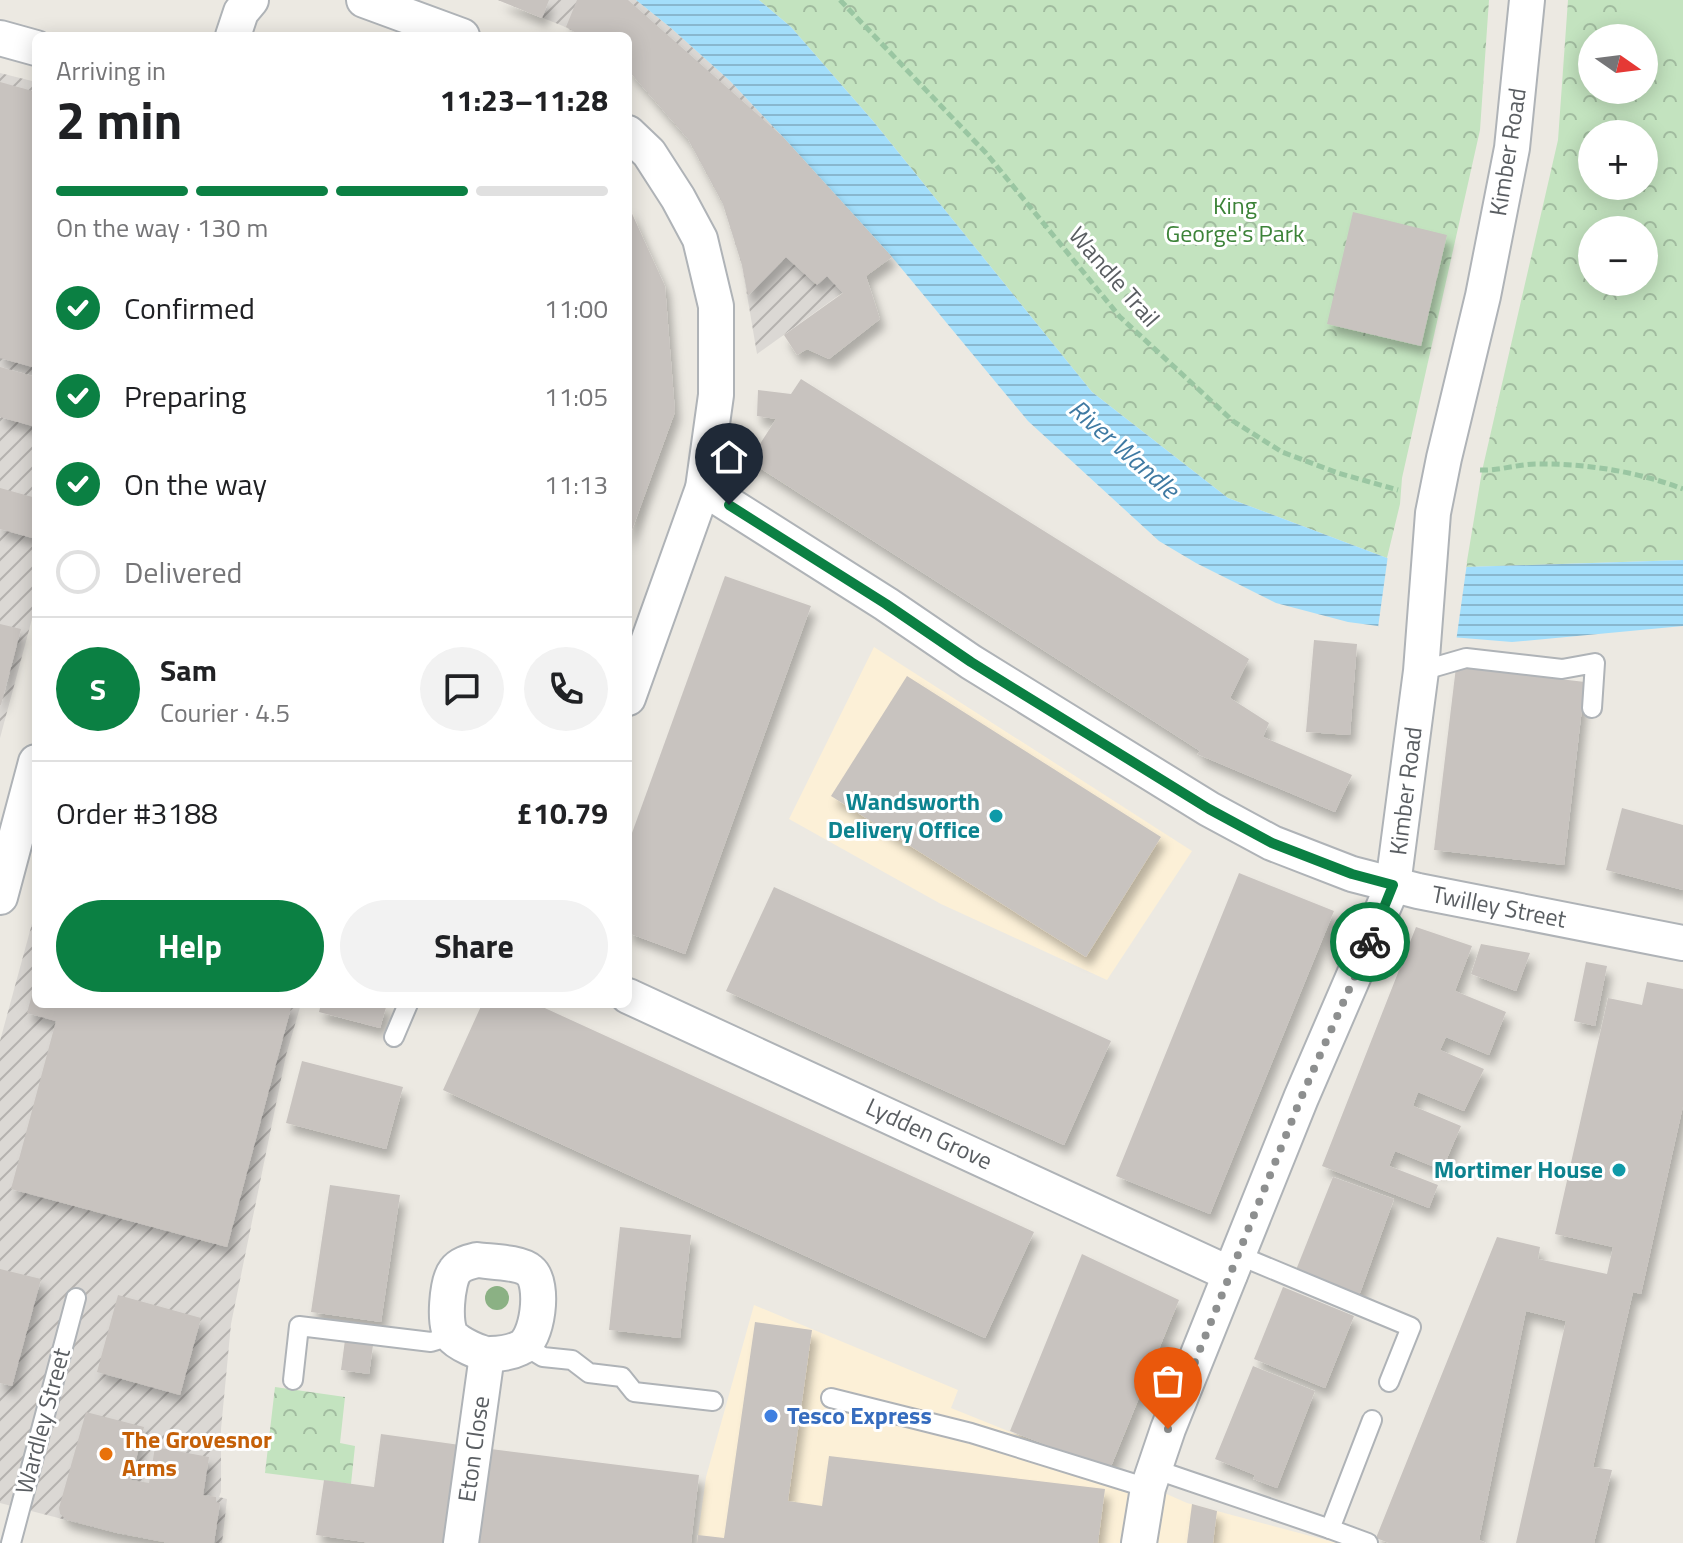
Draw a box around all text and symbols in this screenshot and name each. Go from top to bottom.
north arrow [1578,24,1658,104]
map controls [1578,24,1658,296]
text: Arriving in [56,51,166,90]
text: 11:23–11:28 [440,77,608,123]
text: 2 min [56,80,182,159]
street label: Kimber Road [1479,85,1535,218]
button: + [1578,120,1658,200]
park label: King George's Park [1165,187,1305,251]
text: On the way · 130 m [56,208,268,247]
button: − [1578,216,1658,296]
street label: Wandle Trail [1061,218,1169,335]
text: Confirmed [124,285,255,331]
icon: check [56,286,100,330]
text: 11:00 [544,289,608,328]
text: Preparing [124,373,246,419]
icon: check [56,374,100,418]
text: 11:05 [544,377,608,416]
water label: River Wandle [1061,390,1190,509]
pin [695,423,763,505]
icon: home [707,435,751,479]
text: On the way [124,461,267,507]
icon: check [56,462,100,506]
text: 11:13 [544,465,608,504]
text: Delivered [124,549,242,595]
text: Sam [160,647,217,693]
button: chat [420,647,504,731]
button: phone [524,647,608,731]
text: S [90,666,106,712]
text: Courier · 4.5 [160,693,290,732]
street label: Kimber Road [1379,725,1431,857]
place label: Wandsworth Delivery Office [828,783,980,847]
text: Order #3188 [56,790,218,836]
text: £10.79 [516,790,608,836]
marker: Wandsworth Delivery Office [987,807,1005,825]
street label: Twilley Street [1429,875,1570,937]
button: Help [56,900,324,992]
button: Share [340,900,608,992]
courier [1330,902,1410,982]
icon: bike [1348,920,1392,964]
street label: Lydden Grove [860,1088,999,1178]
place label: Mortimer House [1434,1151,1603,1187]
marker: Mortimer House [1610,1161,1628,1179]
street label: Wardley Street [5,1343,79,1498]
pin [1134,1347,1202,1429]
icon: bag [1146,1359,1190,1403]
street label: Eton Close [448,1393,498,1504]
place label: Tesco Express [787,1397,932,1433]
marker: Tesco Express [762,1407,780,1425]
place label: The Grovesnor Arms [122,1421,272,1485]
marker: The Grovesnor Arms [97,1445,115,1463]

